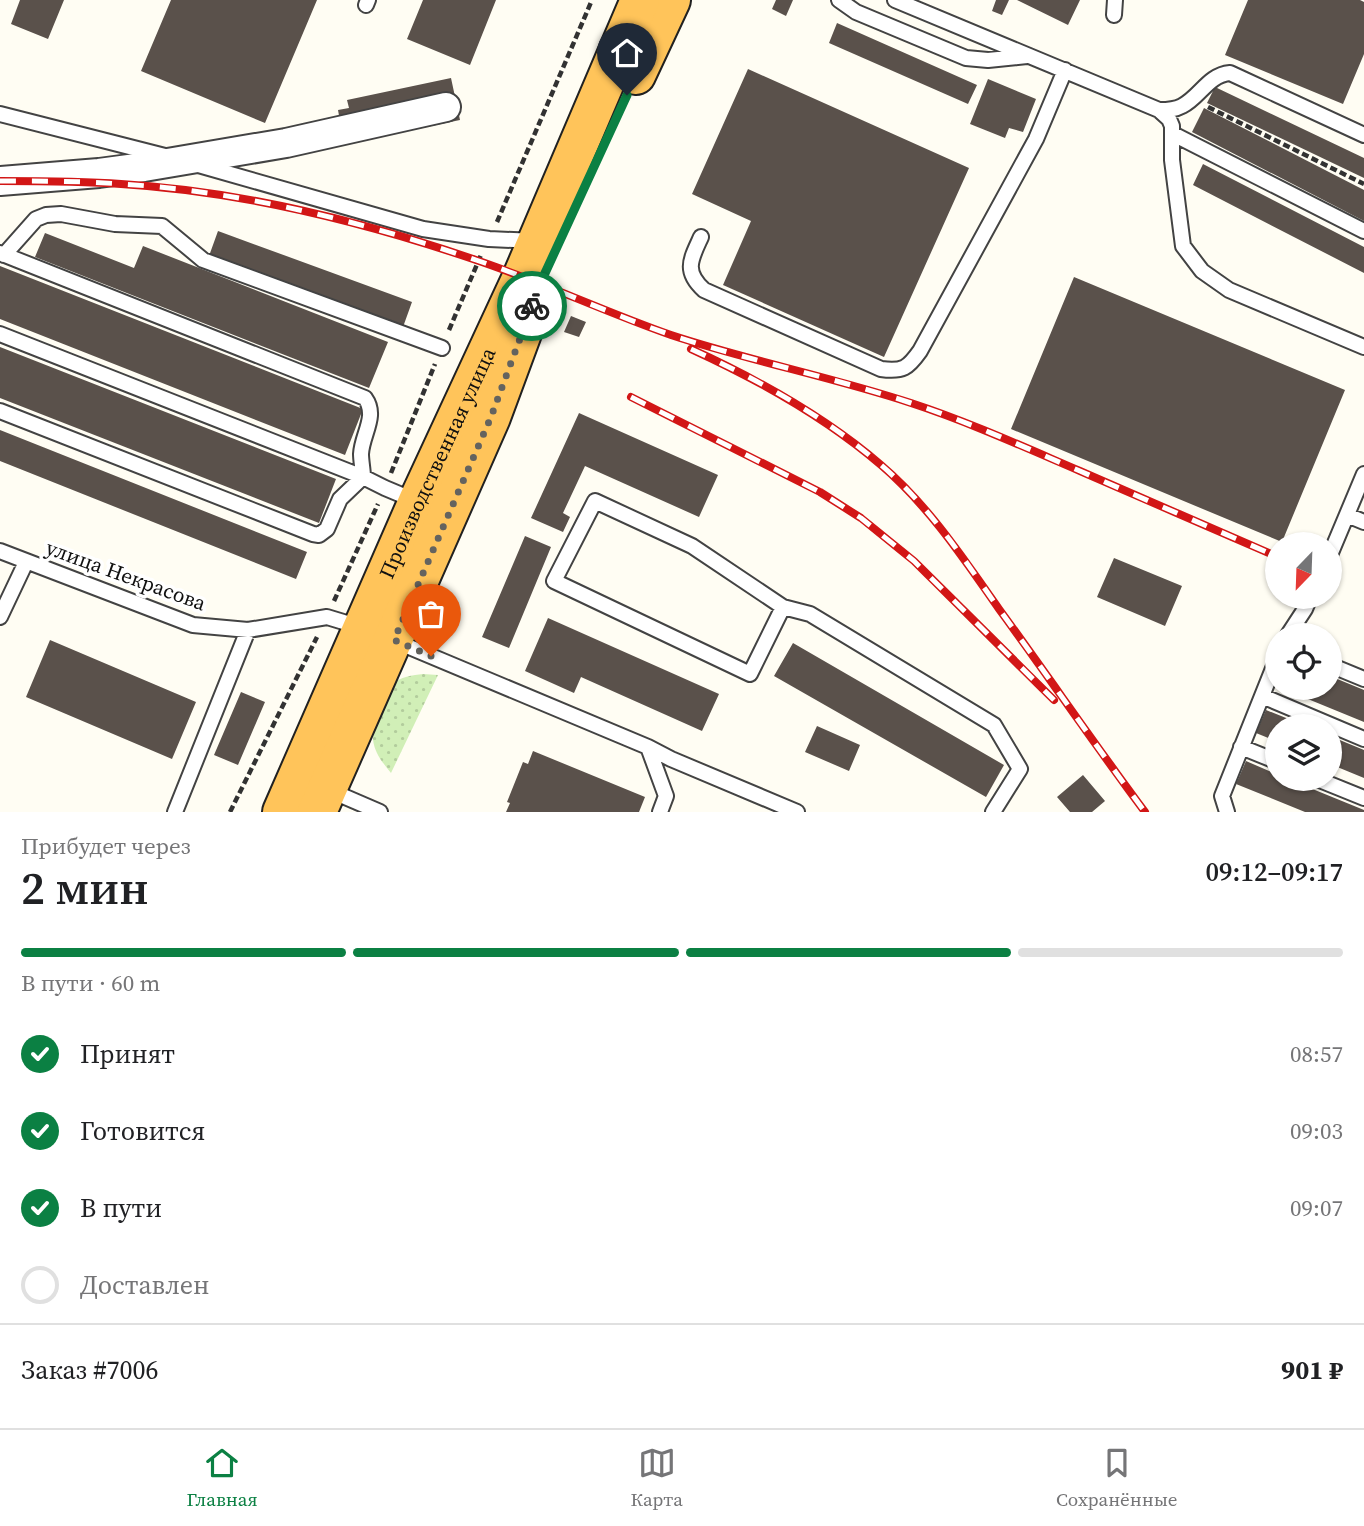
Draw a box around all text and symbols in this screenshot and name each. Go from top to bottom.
pin [597,23,657,95]
icon: home [608,34,646,72]
courier [497,271,567,341]
icon: bike [513,287,551,325]
street label: Производственная улица [371,342,502,583]
north arrow [1265,532,1342,609]
map controls [1265,532,1342,791]
street label: улица Некрасова [42,533,210,618]
pin [401,584,461,656]
icon: bag [412,595,450,633]
button: locate [1265,623,1342,700]
button: layers [1265,714,1342,791]
text: Прибудет через [21,830,191,862]
text: 09:12–09:17 [1206,854,1343,890]
text: 2 мин [21,856,149,919]
text: В пути · 60 m [21,967,160,999]
icon: check [21,1035,59,1073]
text: Принят [80,1036,175,1072]
text: 08:57 [1290,1038,1343,1070]
icon: check [21,1112,59,1150]
text: Готовится [80,1113,205,1149]
text: 09:03 [1290,1115,1343,1147]
icon: check [21,1189,59,1227]
text: В пути [80,1190,162,1226]
text: 09:07 [1290,1192,1343,1224]
text: Доставлен [80,1267,209,1303]
text: Заказ #7006 [21,1352,159,1388]
text: 901 ₽ [1281,1352,1343,1388]
tab: Главная [186,1444,258,1512]
tab: Карта [630,1444,683,1512]
tab: Сохранённые [1056,1444,1178,1512]

